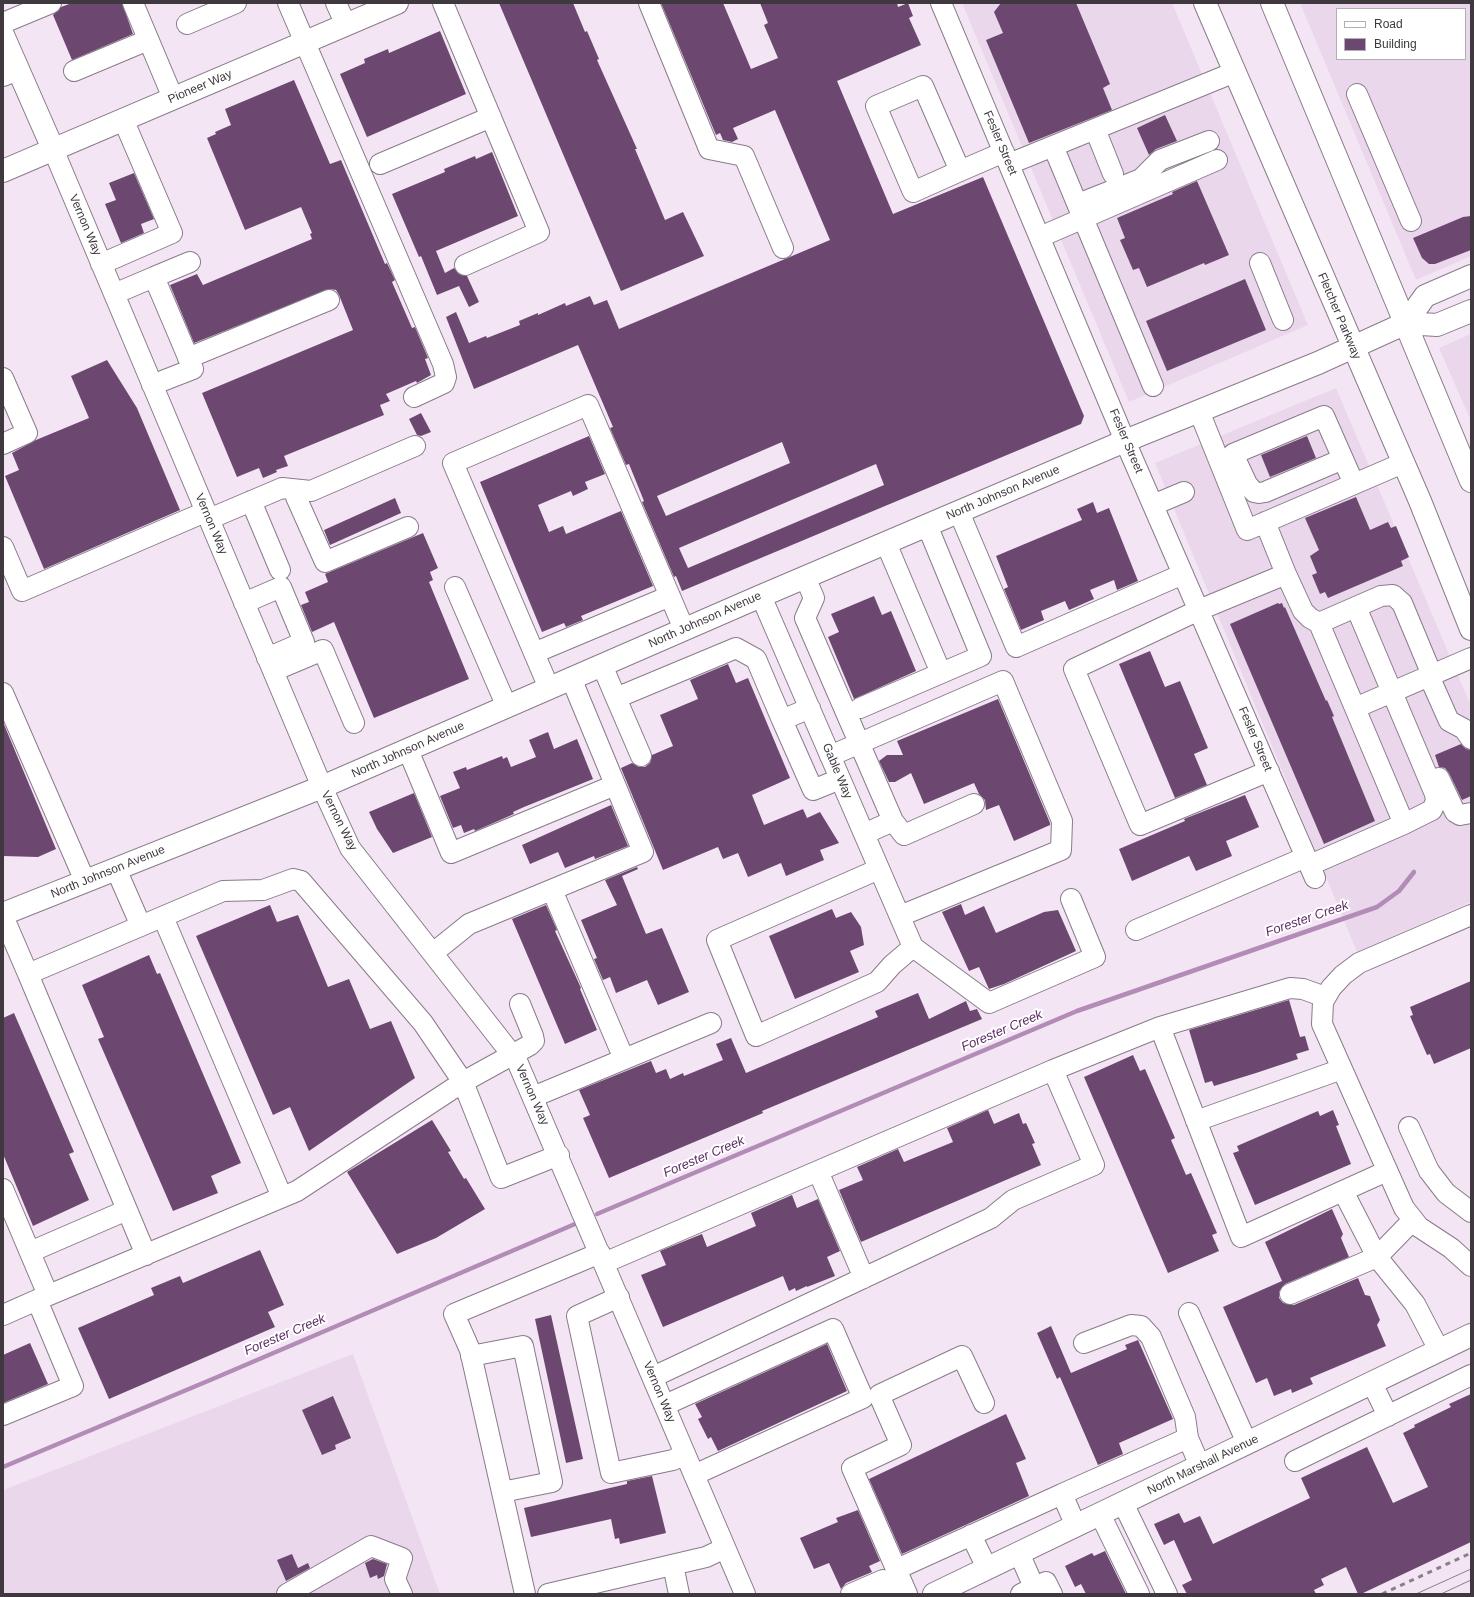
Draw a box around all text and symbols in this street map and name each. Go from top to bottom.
legend [1336,8,1466,60]
text: Road [1374,17,1403,31]
text: Building [1374,37,1417,51]
street label: Pioneer Way [166,67,234,107]
street label: Fesler Street [980,109,1020,177]
street label: Vernon Way [66,192,104,258]
street label: Fletcher Parkway [1314,271,1364,361]
street label: Fesler Street [1106,407,1146,475]
street label: North Johnson Avenue [944,463,1062,523]
street label: Vernon Way [192,491,230,557]
street label: North Johnson Avenue [646,589,764,651]
street label: Fesler Street [1235,705,1275,773]
street label: North Johnson Avenue [349,719,467,781]
street label: Gable Way [819,741,855,801]
street label: Vernon Way [318,789,360,853]
street label: North Johnson Avenue [49,842,167,902]
water label: Forester Creek [1263,898,1351,940]
water label: Forester Creek [959,1007,1045,1055]
street label: Vernon Way [512,1062,552,1128]
water label: Forester Creek [661,1133,747,1181]
water label: Forester Creek [242,1311,328,1359]
street label: Vernon Way [640,1359,678,1425]
street label: North Marshall Avenue [1145,1432,1261,1498]

